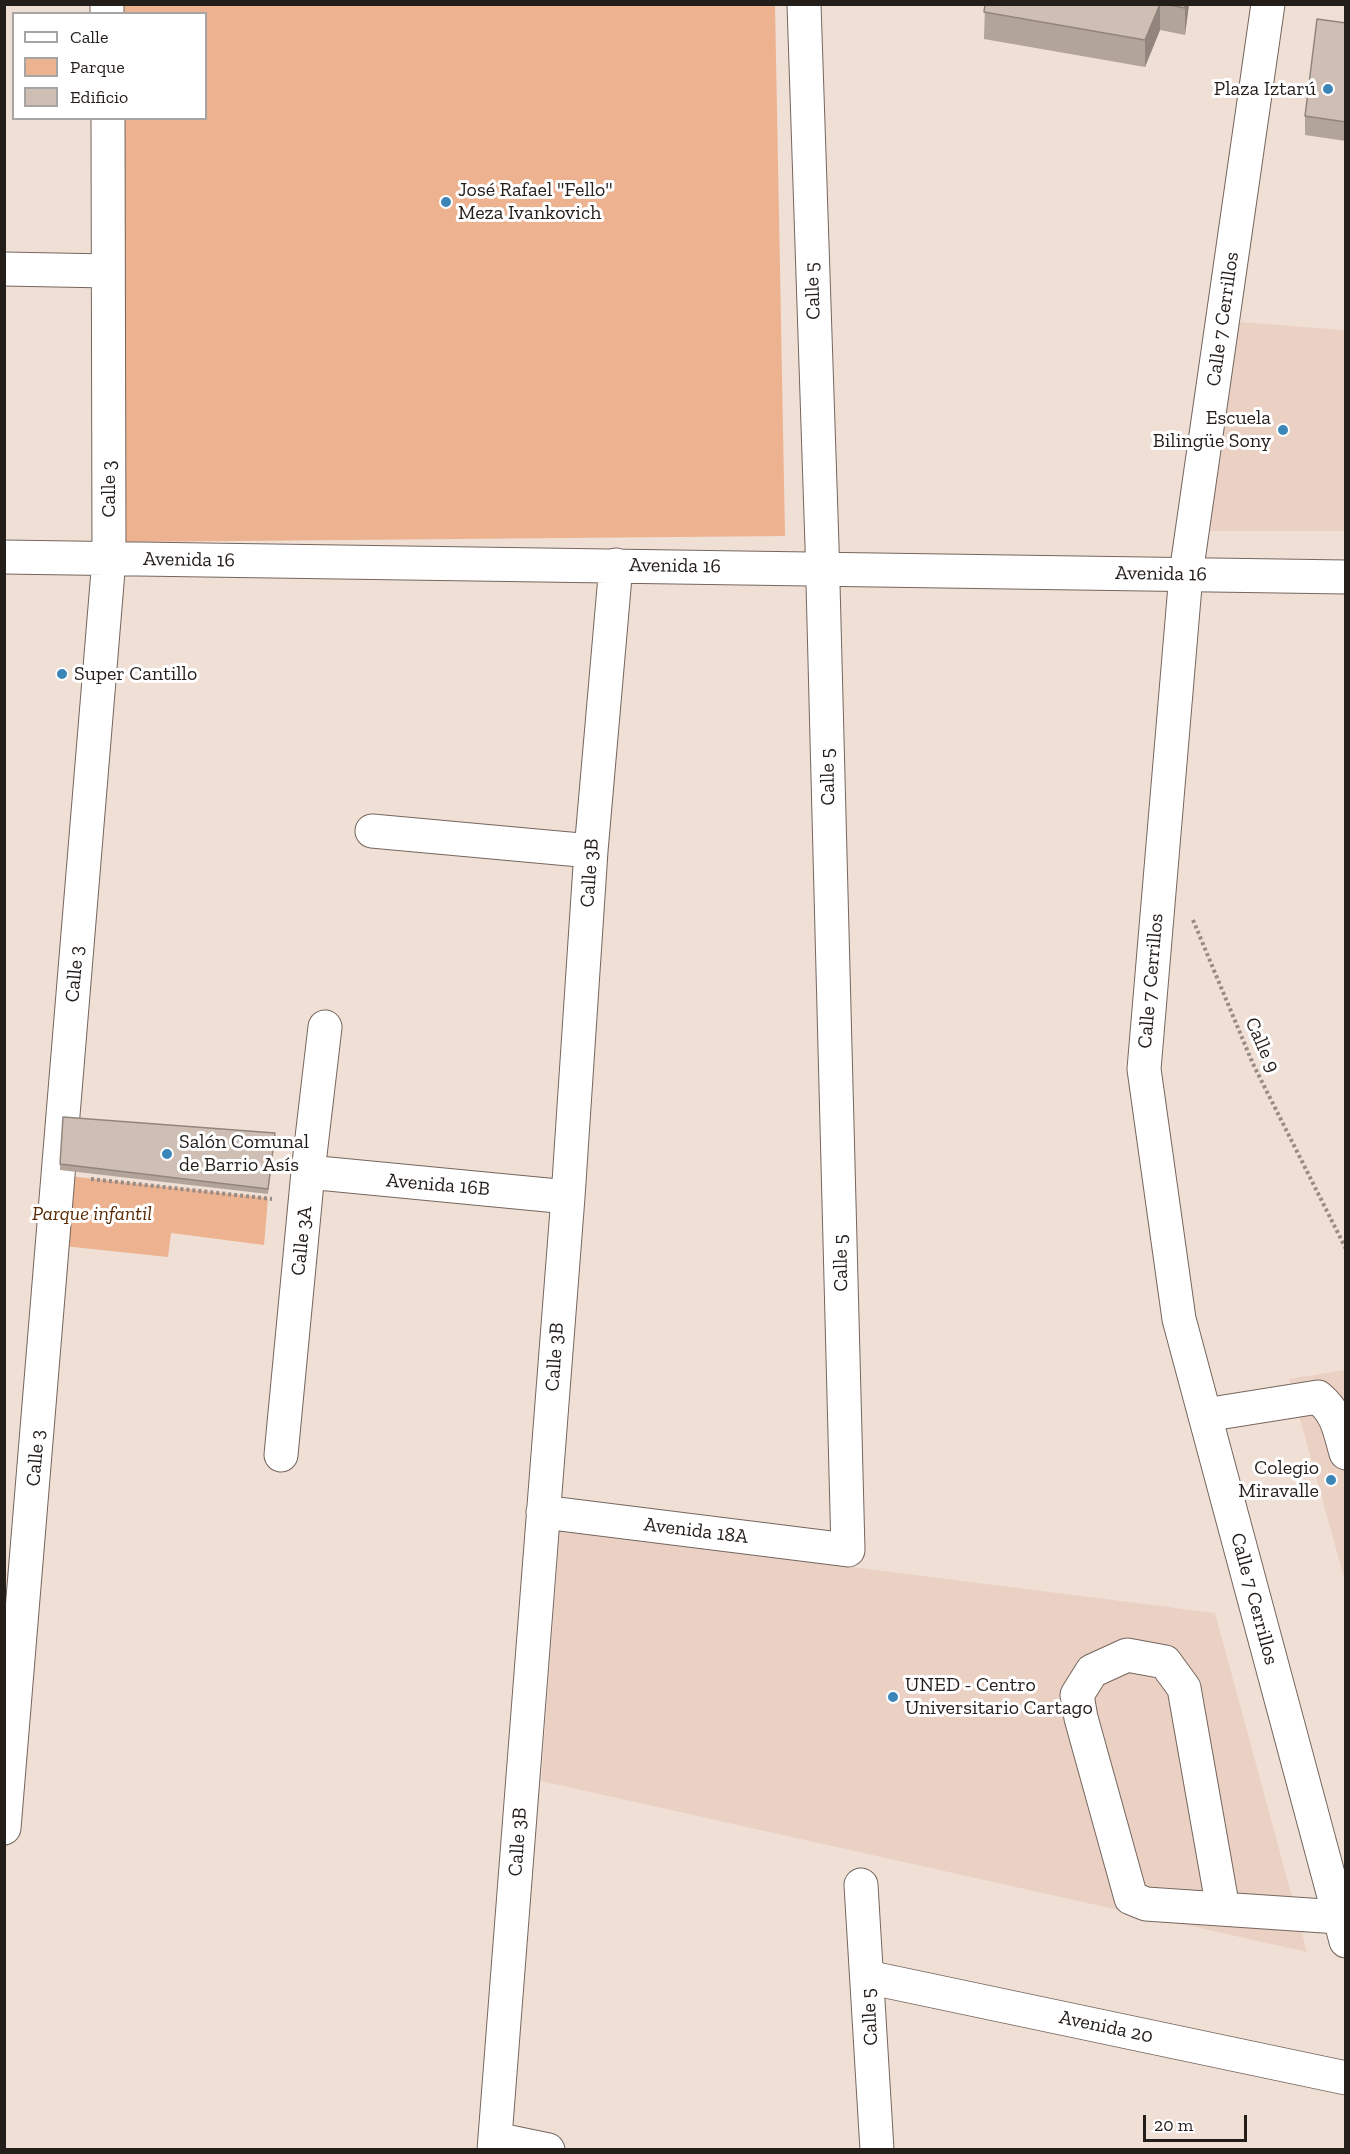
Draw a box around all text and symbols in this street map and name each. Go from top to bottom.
legend [12,12,207,120]
text: Calle [70,26,108,48]
text: Parque [70,56,125,78]
place label: Plaza Iztarú [1214,77,1316,101]
marker: Plaza Iztarú [1321,82,1335,96]
text: Edificio [70,86,128,108]
place label: José Rafael "Fello" Meza Ivankovich [458,178,613,225]
marker: José Rafael "Fello" Meza Ivankovich [439,195,453,209]
street label: Calle 7 Cerrillos [1202,250,1244,388]
street label: Calle 5 [800,262,826,320]
place label: Escuela Bilingüe Sony [1153,406,1271,453]
marker: Escuela Bilingüe Sony [1276,423,1290,437]
street label: Calle 3 [97,461,121,517]
street label: Avenida 16 [143,547,235,573]
street label: Avenida 16 [629,553,721,579]
street label: Avenida 16 [1115,561,1207,587]
place label: Super Cantillo [74,662,197,686]
marker: Super Cantillo [55,667,69,681]
street label: Calle 5 [816,748,840,806]
street label: Calle 3B [576,838,604,908]
street label: Calle 7 Cerrillos [1133,912,1169,1050]
street label: Calle 3 [61,945,89,1003]
street label: Calle 9 [1239,1014,1285,1076]
place label: Salón Comunal de Barrio Asís [179,1130,309,1177]
marker: Salón Comunal de Barrio Asís [160,1147,174,1161]
street label: Avenida 16B [385,1169,491,1201]
park label: Parque infantil [32,1202,152,1226]
street label: Calle 3A [286,1205,318,1277]
street label: Calle 5 [829,1234,853,1292]
street label: Calle 3B [541,1322,569,1392]
street label: Calle 3 [22,1429,50,1487]
place label: Colegio Miravalle [1238,1456,1319,1503]
marker: Colegio Miravalle [1324,1473,1338,1487]
street label: Avenida 18A [642,1513,750,1549]
street label: Calle 7 Cerrillos [1225,1530,1283,1668]
place label: UNED - Centro Universitario Cartago [905,1673,1093,1720]
marker: UNED - Centro Universitario Cartago [886,1690,900,1704]
street label: Calle 3B [504,1807,532,1877]
street label: Calle 5 [857,1988,883,2046]
street label: Avenida 20 [1057,2005,1155,2049]
scale bar [1146,2103,1250,2141]
text: 20 m [1154,2114,1193,2136]

